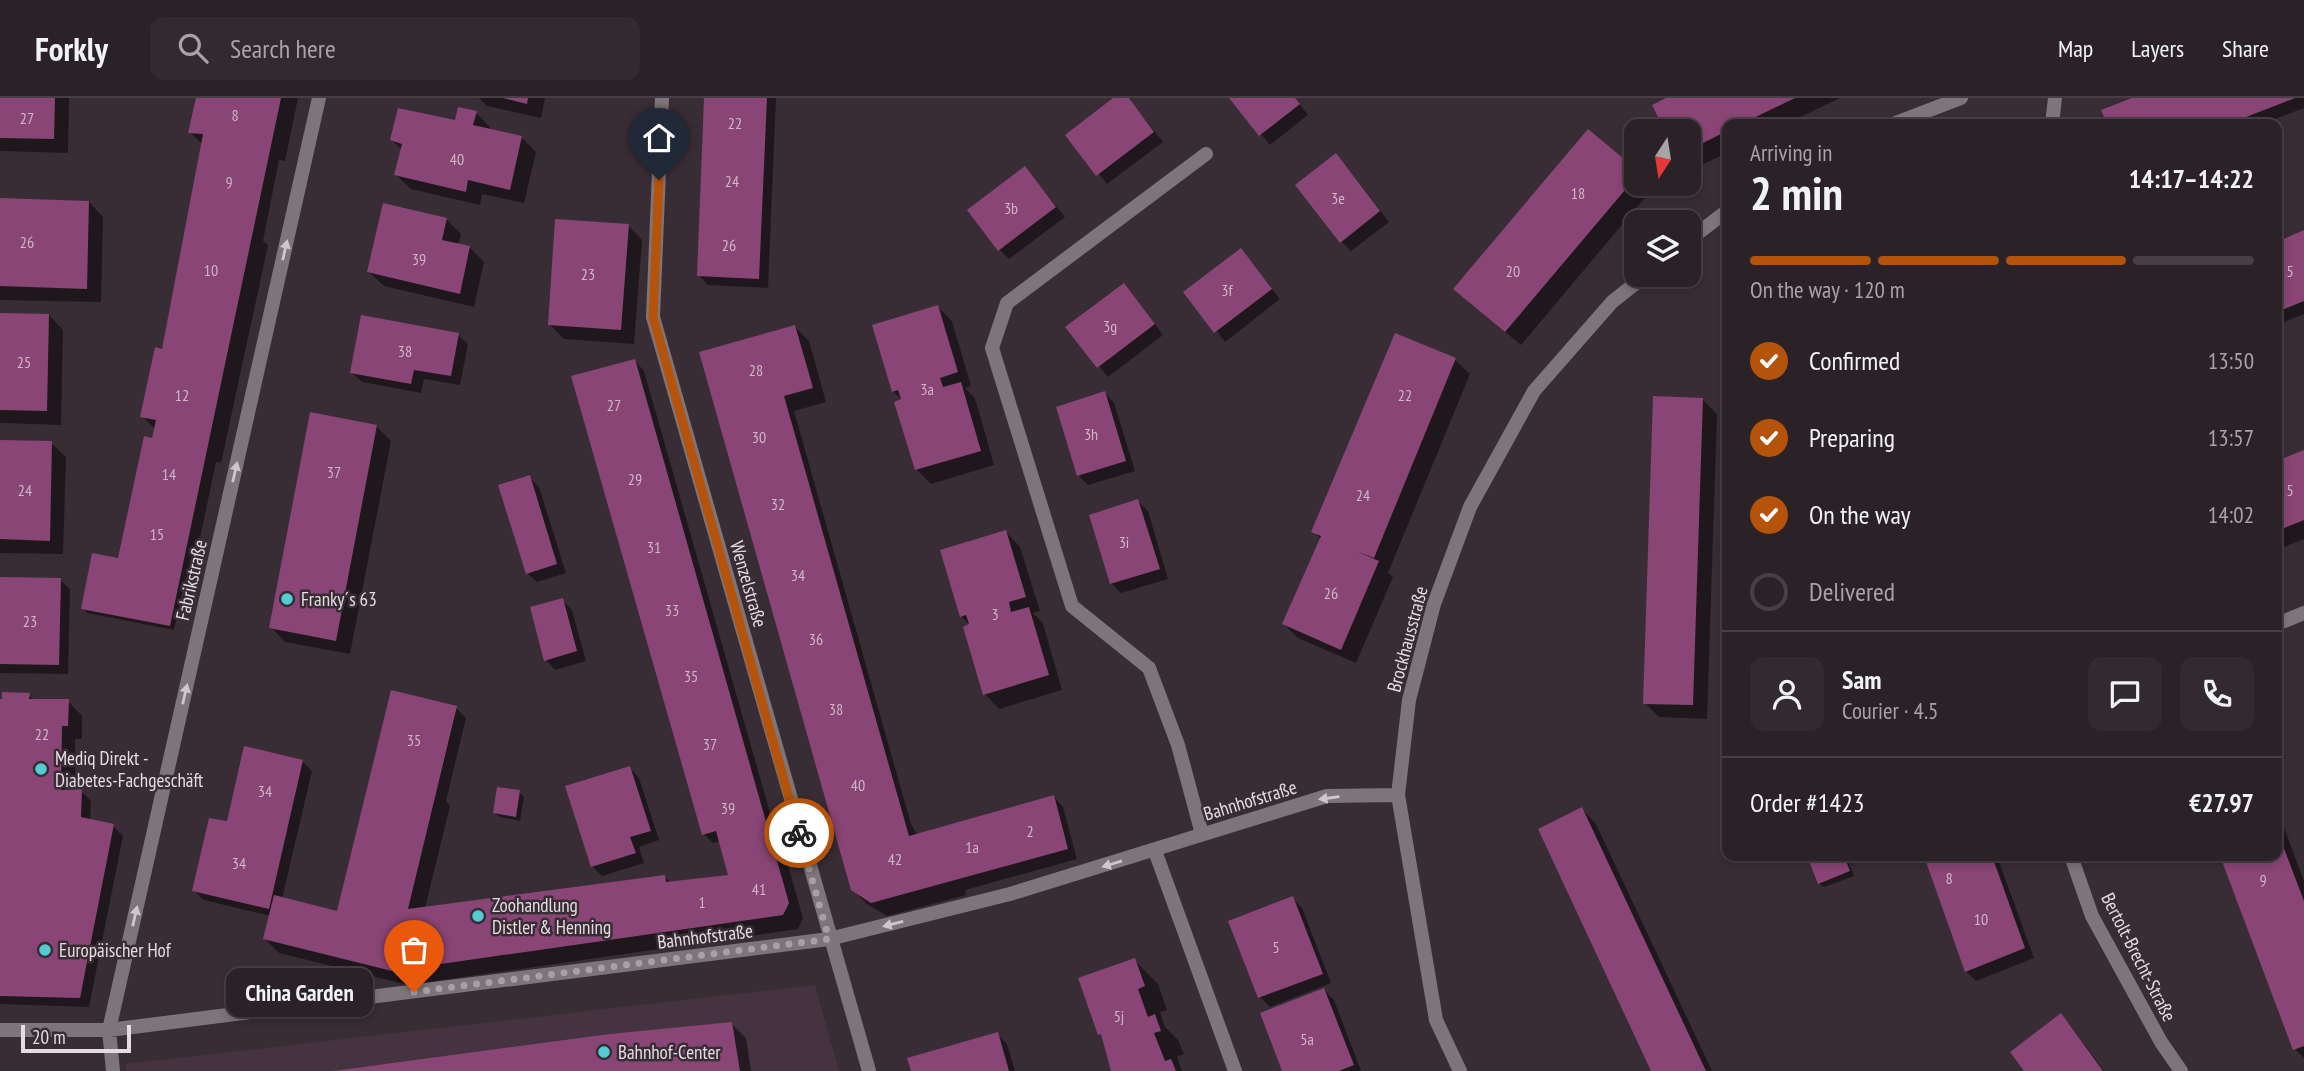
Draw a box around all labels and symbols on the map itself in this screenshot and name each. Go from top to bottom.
house number: 8 [231,105,239,125]
house number: 27 [20,108,34,128]
pin [629,108,689,180]
house number: 22 [728,113,742,133]
north arrow [1624,119,1701,196]
house number: 40 [450,149,464,169]
house number: 24 [725,171,739,191]
house number: 9 [225,172,233,192]
house number: 18 [1571,183,1585,203]
house number: 3e [1331,188,1345,208]
house number: 3b [1004,198,1018,218]
house number: 26 [20,232,34,252]
house number: 26 [722,235,736,255]
one-way arrow [280,239,291,261]
house number: 39 [412,249,426,269]
house number: 10 [204,260,218,280]
house number: 20 [1506,261,1520,281]
house number: 5 [2286,261,2294,281]
house number: 23 [581,264,595,284]
house number: 3f [1221,280,1234,300]
house number: 3g [1103,316,1117,336]
house number: 38 [398,341,412,361]
house number: 25 [17,352,31,372]
house number: 28 [749,360,763,380]
house number: 3a [920,379,934,399]
house number: 12 [175,385,189,405]
house number: 22 [1398,385,1412,405]
house number: 27 [607,395,621,415]
house number: 3h [1084,424,1098,444]
house number: 30 [752,427,766,447]
one-way arrow [230,461,241,483]
house number: 37 [327,462,341,482]
house number: 14 [162,464,176,484]
house number: 29 [628,469,642,489]
house number: 24 [18,480,32,500]
house number: 5 [2286,480,2294,500]
house number: 24 [1356,485,1370,505]
house number: 32 [771,494,785,514]
house number: 15 [150,524,164,544]
house number: 3i [1119,532,1129,552]
street label: Fabrikstraße [170,537,212,623]
house number: 31 [647,537,661,557]
street label: Wenzelstraße [725,538,773,630]
house number: 34 [791,565,805,585]
house number: 26 [1324,583,1338,603]
street label: Brockhausstraße [1381,583,1433,695]
place label: Franky´s 63 [301,587,377,611]
marker: Franky´s 63 [279,591,295,607]
house number: 33 [665,600,679,620]
house number: 3 [991,604,999,624]
house number: 23 [23,611,37,631]
house number: 36 [809,629,823,649]
house number: 35 [684,666,698,686]
one-way arrow [180,683,191,705]
house number: 38 [829,699,843,719]
house number: 22 [35,724,49,744]
house number: 35 [407,730,421,750]
house number: 37 [703,734,717,754]
place label: Mediq Direkt - Diabetes-Fachgeschäft [55,746,204,792]
marker: Mediq Direkt - Diabetes-Fachgeschäft [33,761,49,777]
street label: Bahnhofstraße [1201,774,1300,826]
house number: 40 [851,775,865,795]
house number: 34 [258,781,272,801]
one-way arrow [1318,792,1340,803]
house number: 39 [721,798,735,818]
courier [764,798,834,868]
house number: 2 [1026,821,1034,841]
house number: 1a [965,837,979,857]
house number: 42 [888,849,902,869]
house number: 34 [232,853,246,873]
one-way arrow [1101,860,1122,870]
house number: 8 [1945,868,1953,888]
house number: 9 [2259,870,2267,890]
house number: 41 [752,879,766,899]
street label: Bertolt-Brecht-Straße [2096,889,2182,1025]
house number: 1 [698,892,706,912]
place label: Zoohandlung Distler & Henning [492,893,611,939]
one-way arrow [130,905,141,927]
marker: Zoohandlung Distler & Henning [470,908,486,924]
house number: 10 [1974,909,1988,929]
street label: Bahnhofstraße [656,918,754,954]
one-way arrow [882,919,904,930]
pin [384,920,444,992]
house number: 5 [1272,937,1280,957]
place label: Europäischer Hof [59,938,172,962]
marker: Europäischer Hof [37,942,53,958]
callout: China Garden [225,968,372,1016]
house number: 5j [1114,1006,1124,1026]
scale bar [21,1022,131,1054]
house number: 5a [1300,1029,1314,1049]
place label: Bahnhof-Center [618,1040,721,1064]
marker: Bahnhof-Center [596,1044,612,1060]

